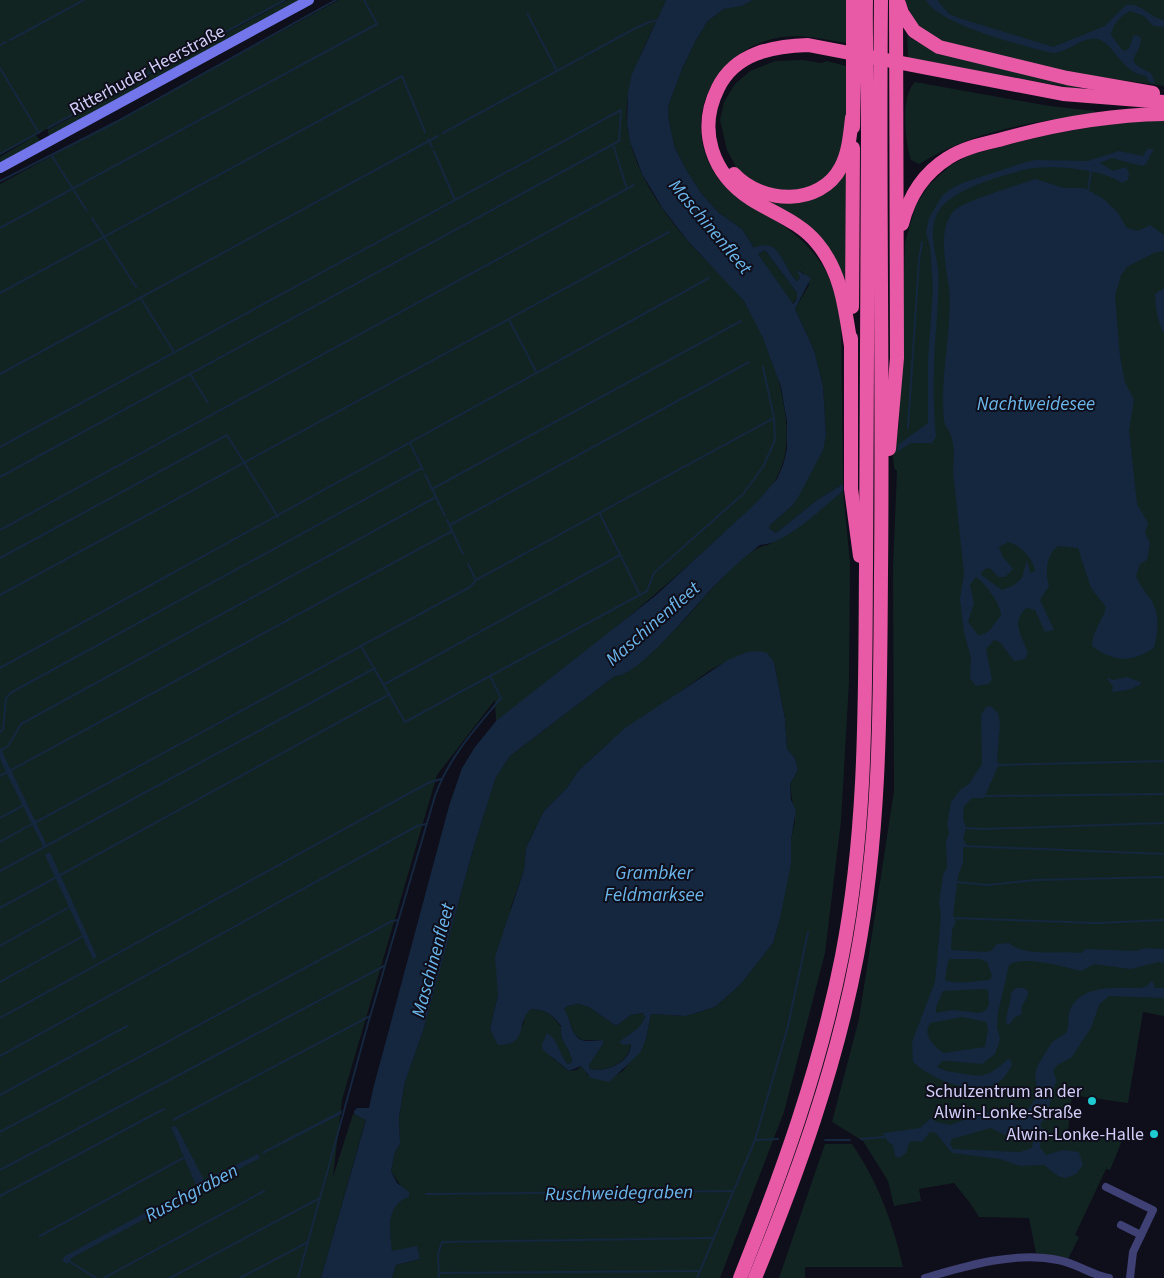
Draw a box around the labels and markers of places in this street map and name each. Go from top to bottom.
place label: Schulzentrum an der Alwin-Lonke-Straße [925,1079,1083,1125]
marker: Schulzentrum an der Alwin-Lonke-Straße [1086,1095,1098,1107]
place label: Alwin-Lonke-Halle [1006,1122,1144,1147]
marker: Alwin-Lonke-Halle [1148,1128,1160,1140]

